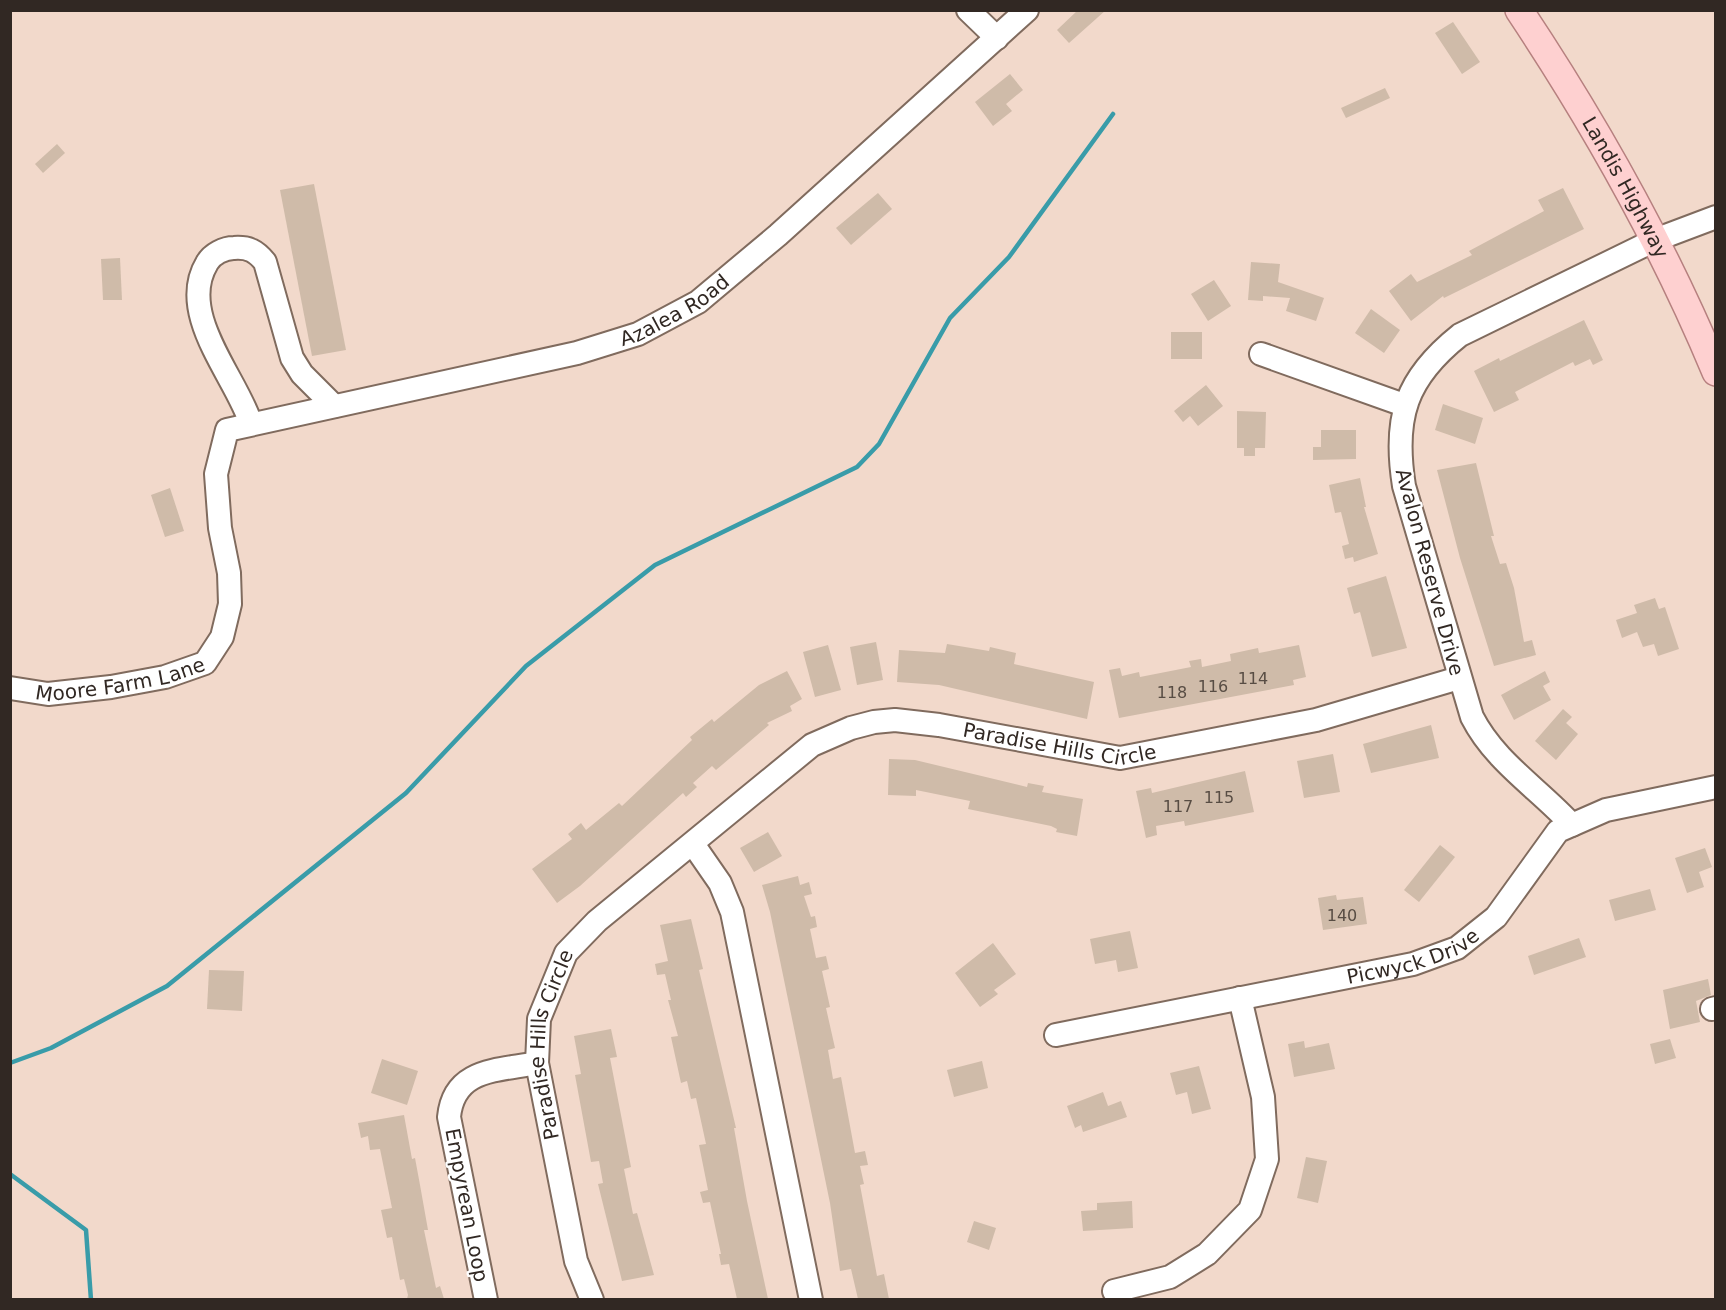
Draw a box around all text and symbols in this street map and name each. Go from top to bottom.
street label: Landis Highway [1577,112,1674,262]
street label: Azalea Road [617,269,734,351]
street label: Avalon Reserve Drive [1391,466,1469,678]
street label: Moore Farm Lane [34,652,208,707]
house number: 114 [1238,669,1268,688]
house number: 116 [1198,677,1228,696]
house number: 118 [1157,683,1187,702]
street label: Paradise Hills Circle [961,718,1158,770]
house number: 115 [1204,788,1234,807]
house number: 117 [1163,797,1193,816]
house number: 140 [1327,906,1357,925]
street label: Picwyck Drive [1345,923,1484,989]
street label: Paradise Hills Circle [525,946,578,1142]
street label: Empyrean Loop [440,1126,494,1284]

